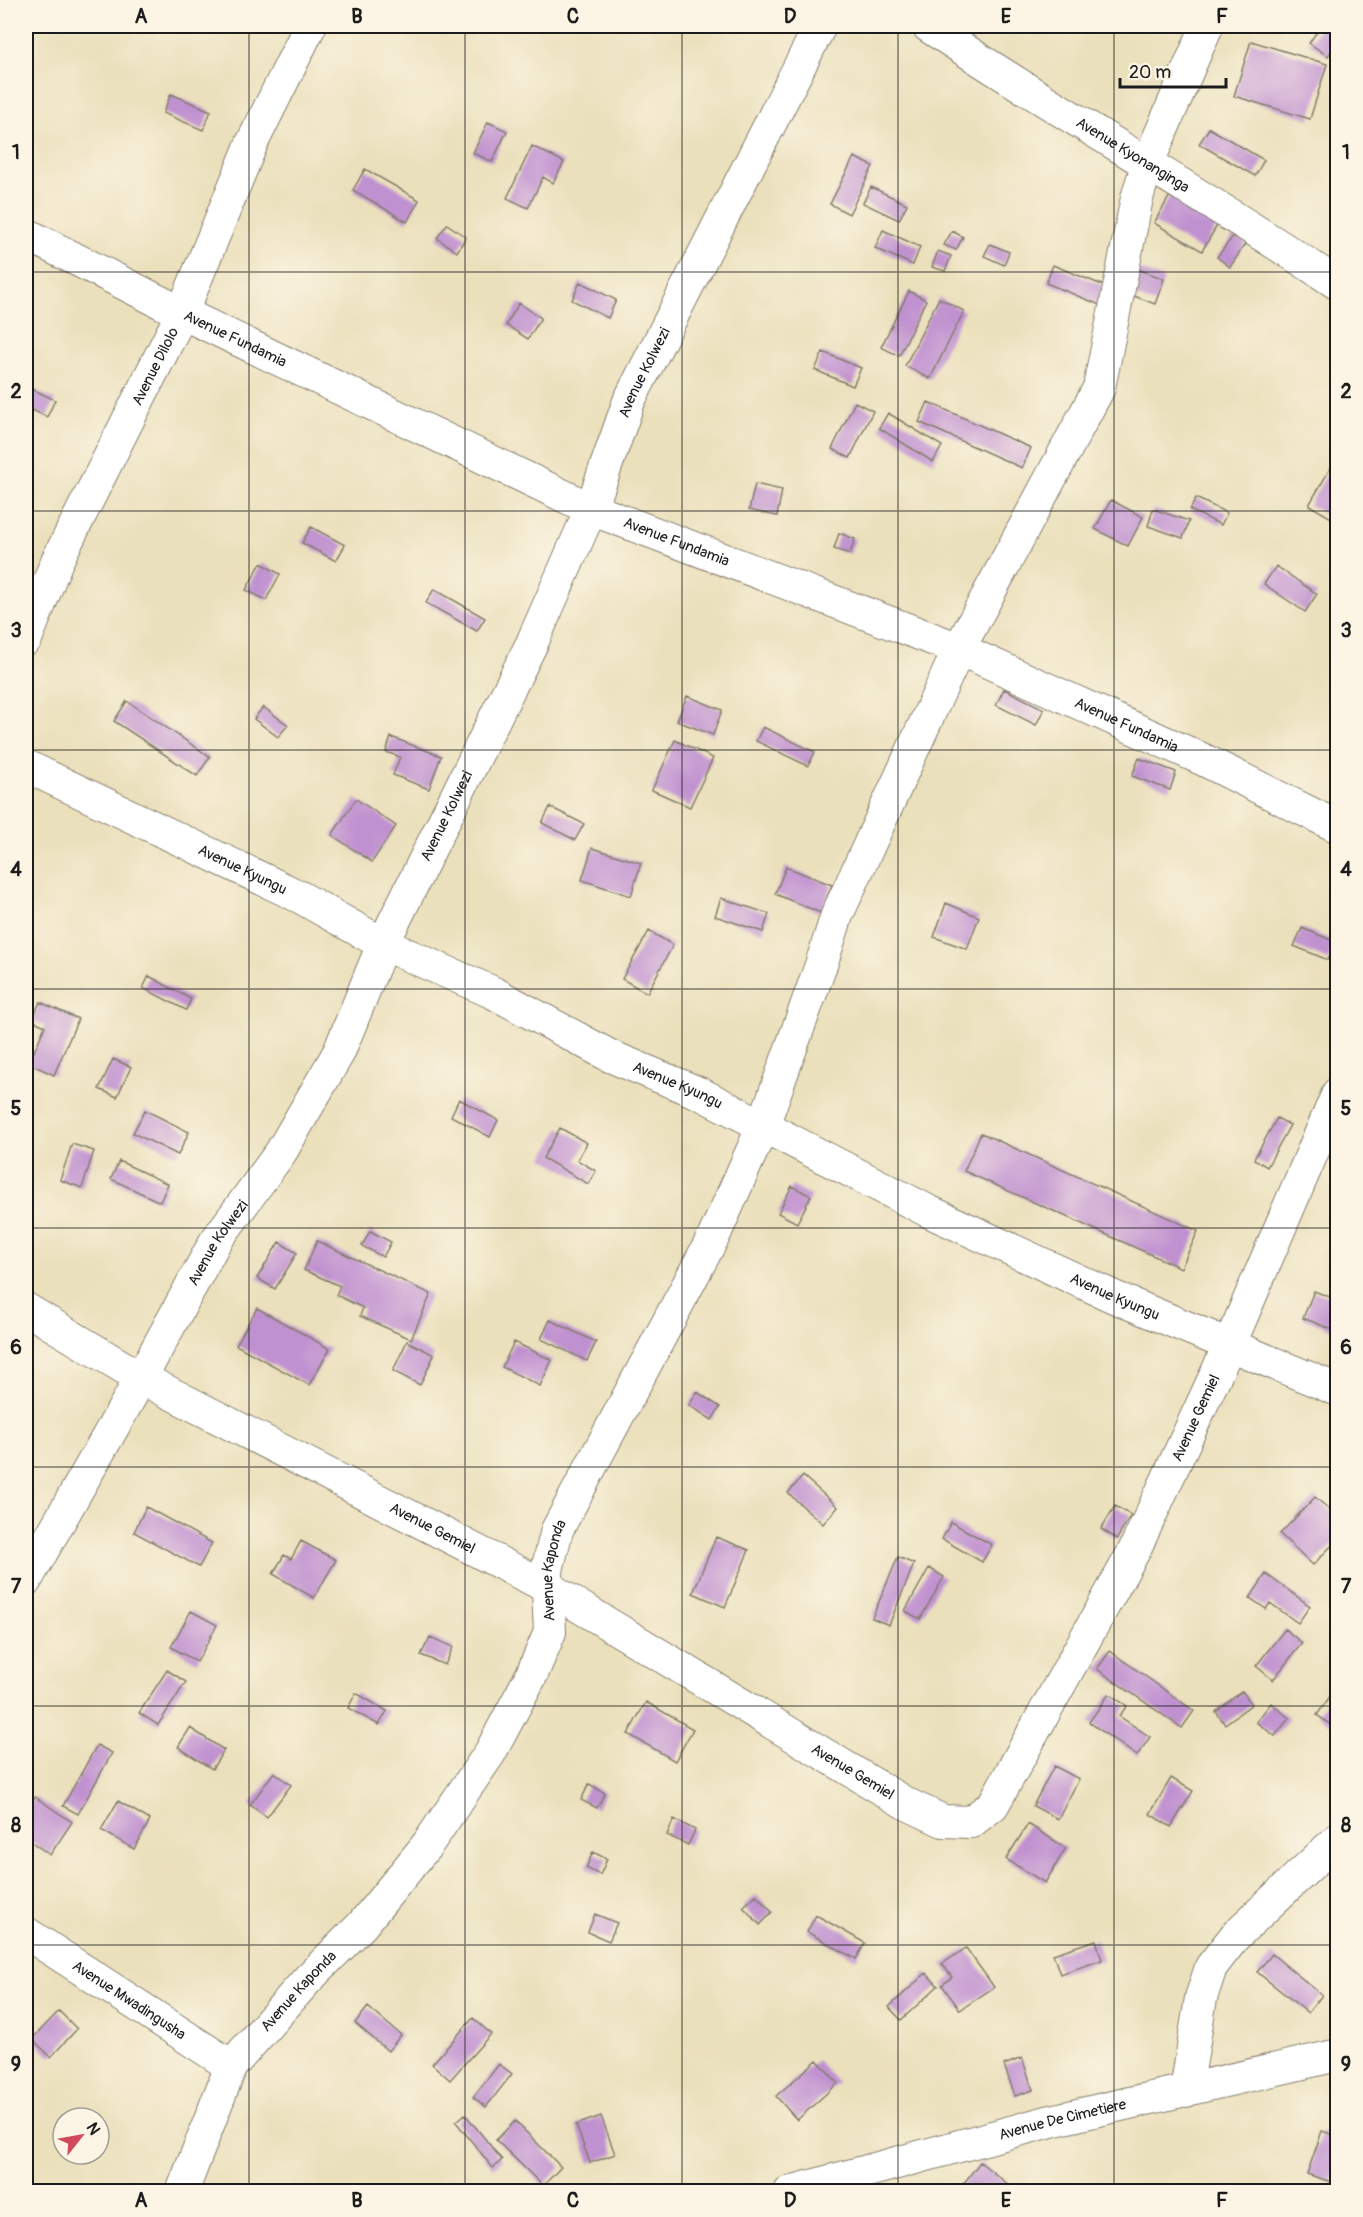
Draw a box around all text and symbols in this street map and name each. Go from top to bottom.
text: A [135,4,148,29]
text: B [351,4,363,29]
text: C [567,4,579,29]
text: D [784,4,797,29]
text: E [1001,4,1012,29]
text: F [1216,4,1228,29]
scale bar [1120,51,1226,89]
text: 20 m [1129,61,1171,84]
street label: Avenue Kyonanginga [1072,113,1193,197]
text: 1 [12,140,20,165]
text: 1 [1342,140,1350,165]
street label: Avenue Fundamia [181,306,290,372]
street label: Avenue Dilolo [128,324,183,409]
street label: Avenue Kolwezi [615,324,675,420]
text: 2 [10,379,22,404]
text: 2 [1340,379,1352,404]
street label: Avenue Fundamia [621,513,732,571]
text: 3 [10,618,22,643]
text: 3 [1340,618,1352,643]
street label: Avenue Fundamia [1071,694,1181,757]
street label: Avenue Kolwezi [417,768,477,864]
street label: Avenue Kyungu [195,841,290,899]
text: 4 [10,857,22,882]
text: 4 [1340,857,1352,882]
street label: Avenue Kyungu [630,1058,726,1113]
text: 5 [11,1096,22,1121]
text: 5 [1341,1096,1352,1121]
street label: Avenue Kolwezi [184,1196,253,1289]
street label: Avenue Kyungu [1067,1269,1162,1325]
text: 6 [10,1335,22,1360]
text: 6 [1340,1335,1352,1360]
street label: Avenue Gemiel [1168,1372,1225,1465]
street label: Avenue Gemiel [386,1499,478,1558]
street label: Avenue Kaponda [538,1516,571,1622]
text: 7 [11,1574,22,1599]
text: 7 [1341,1574,1352,1599]
street label: Avenue Gemiel [808,1740,898,1804]
text: 8 [11,1813,21,1838]
text: 8 [1341,1813,1351,1838]
street label: Avenue Kaponda [257,1947,341,2036]
street label: Avenue Mwadingusha [69,1957,189,2044]
text: 9 [11,2052,21,2077]
text: 9 [1341,2052,1351,2077]
street label: Avenue De Cimetiere [997,2095,1129,2145]
north arrow [51,2106,111,2166]
text: N [82,2119,104,2139]
text: A [135,2188,148,2213]
text: B [351,2188,363,2213]
text: C [567,2188,579,2213]
text: D [784,2188,797,2213]
text: E [1001,2188,1012,2213]
text: F [1216,2188,1228,2213]

